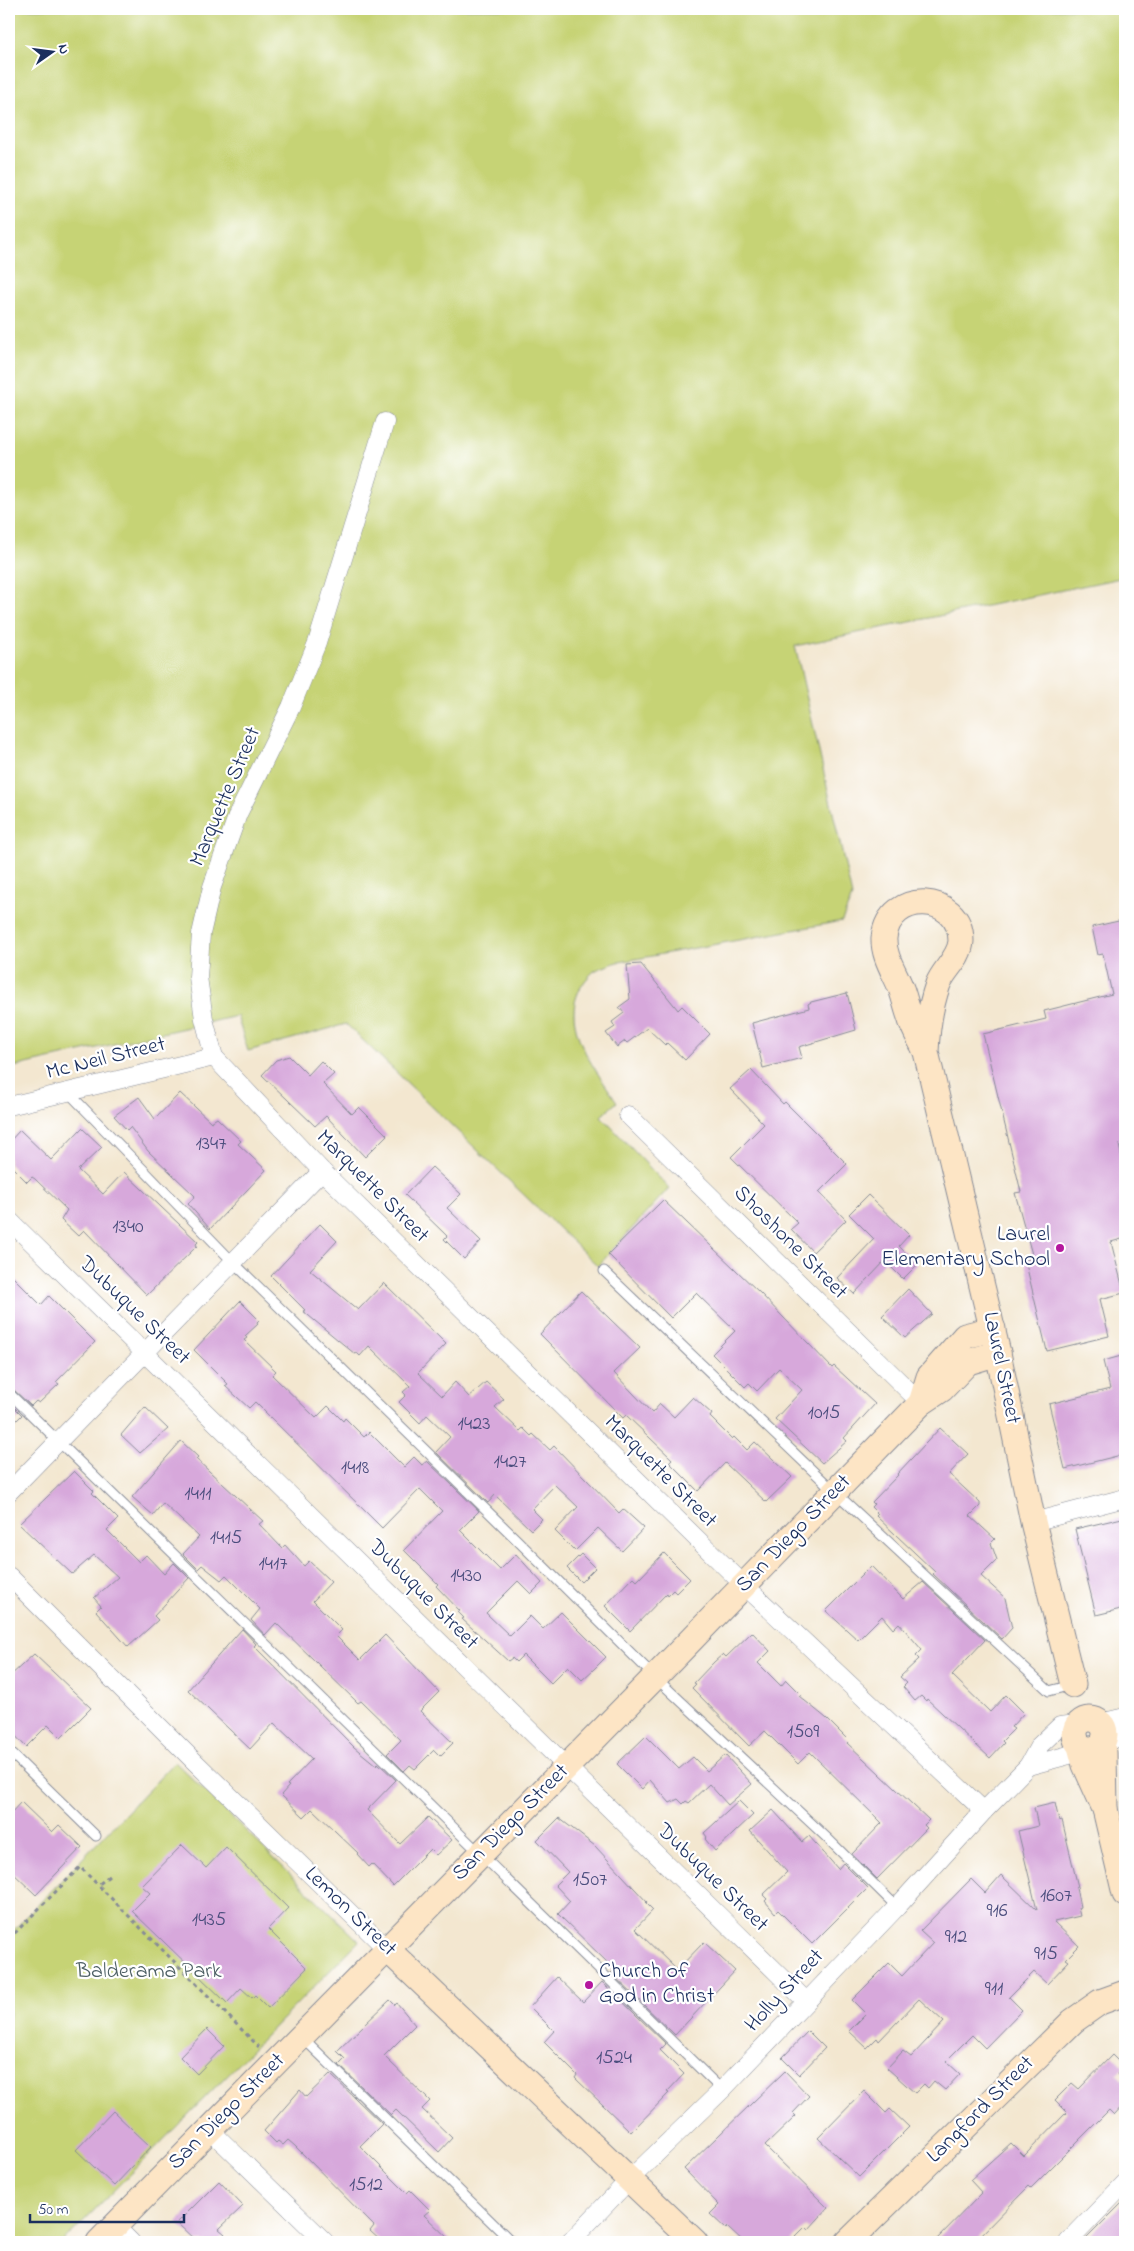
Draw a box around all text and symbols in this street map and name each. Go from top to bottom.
north arrow [28,28,78,78]
text: N [52,42,74,56]
street label: Marquette Street [182,722,270,872]
street label: Mc Neil Street [43,1029,170,1089]
street label: Marquette Street [308,1123,436,1251]
house number: 1347 [195,1130,227,1159]
street label: Shoshone Street [725,1178,855,1308]
house number: 1340 [112,1213,144,1242]
place label: Laurel Elementary School [881,1219,1050,1277]
marker: Laurel Elementary School [1054,1242,1066,1254]
street label: Dubuque Street [70,1248,198,1373]
street label: Laurel Street [974,1309,1029,1428]
house number: 1015 [808,1399,840,1428]
street label: Marquette Street [596,1408,724,1536]
house number: 1423 [458,1410,490,1439]
house number: 1427 [494,1448,526,1477]
house number: 1418 [341,1454,369,1483]
street label: San Diego Street [729,1467,860,1601]
house number: 1411 [184,1480,212,1509]
house number: 1415 [210,1524,242,1553]
street label: Dubuque Street [360,1532,486,1658]
house number: 1417 [258,1550,288,1579]
house number: 1430 [450,1562,482,1591]
house number: 1509 [787,1718,819,1747]
street label: San Diego Street [445,1757,578,1890]
street label: Dubuque Street [648,1815,776,1940]
street label: Lemon Street [296,1859,404,1965]
house number: 1507 [573,1866,607,1895]
house number: 1607 [1040,1882,1072,1911]
house number: 916 [986,1897,1008,1926]
house number: 1435 [192,1906,226,1935]
house number: 912 [945,1923,967,1952]
house number: 915 [1034,1940,1058,1969]
street label: Holly Street [738,1942,833,2041]
park label: Balderama Park [75,1956,222,1988]
place label: Church of God in Christ [599,1956,715,2013]
house number: 911 [985,1975,1003,2004]
marker: Church of God in Christ [583,1979,595,1991]
house number: 1524 [596,2044,632,2073]
street label: San Diego Street [161,2046,294,2179]
street label: Langford Street [920,2048,1043,2172]
house number: 1512 [349,2171,383,2200]
scale bar [30,2191,184,2223]
text: 50 m [38,2199,69,2221]

